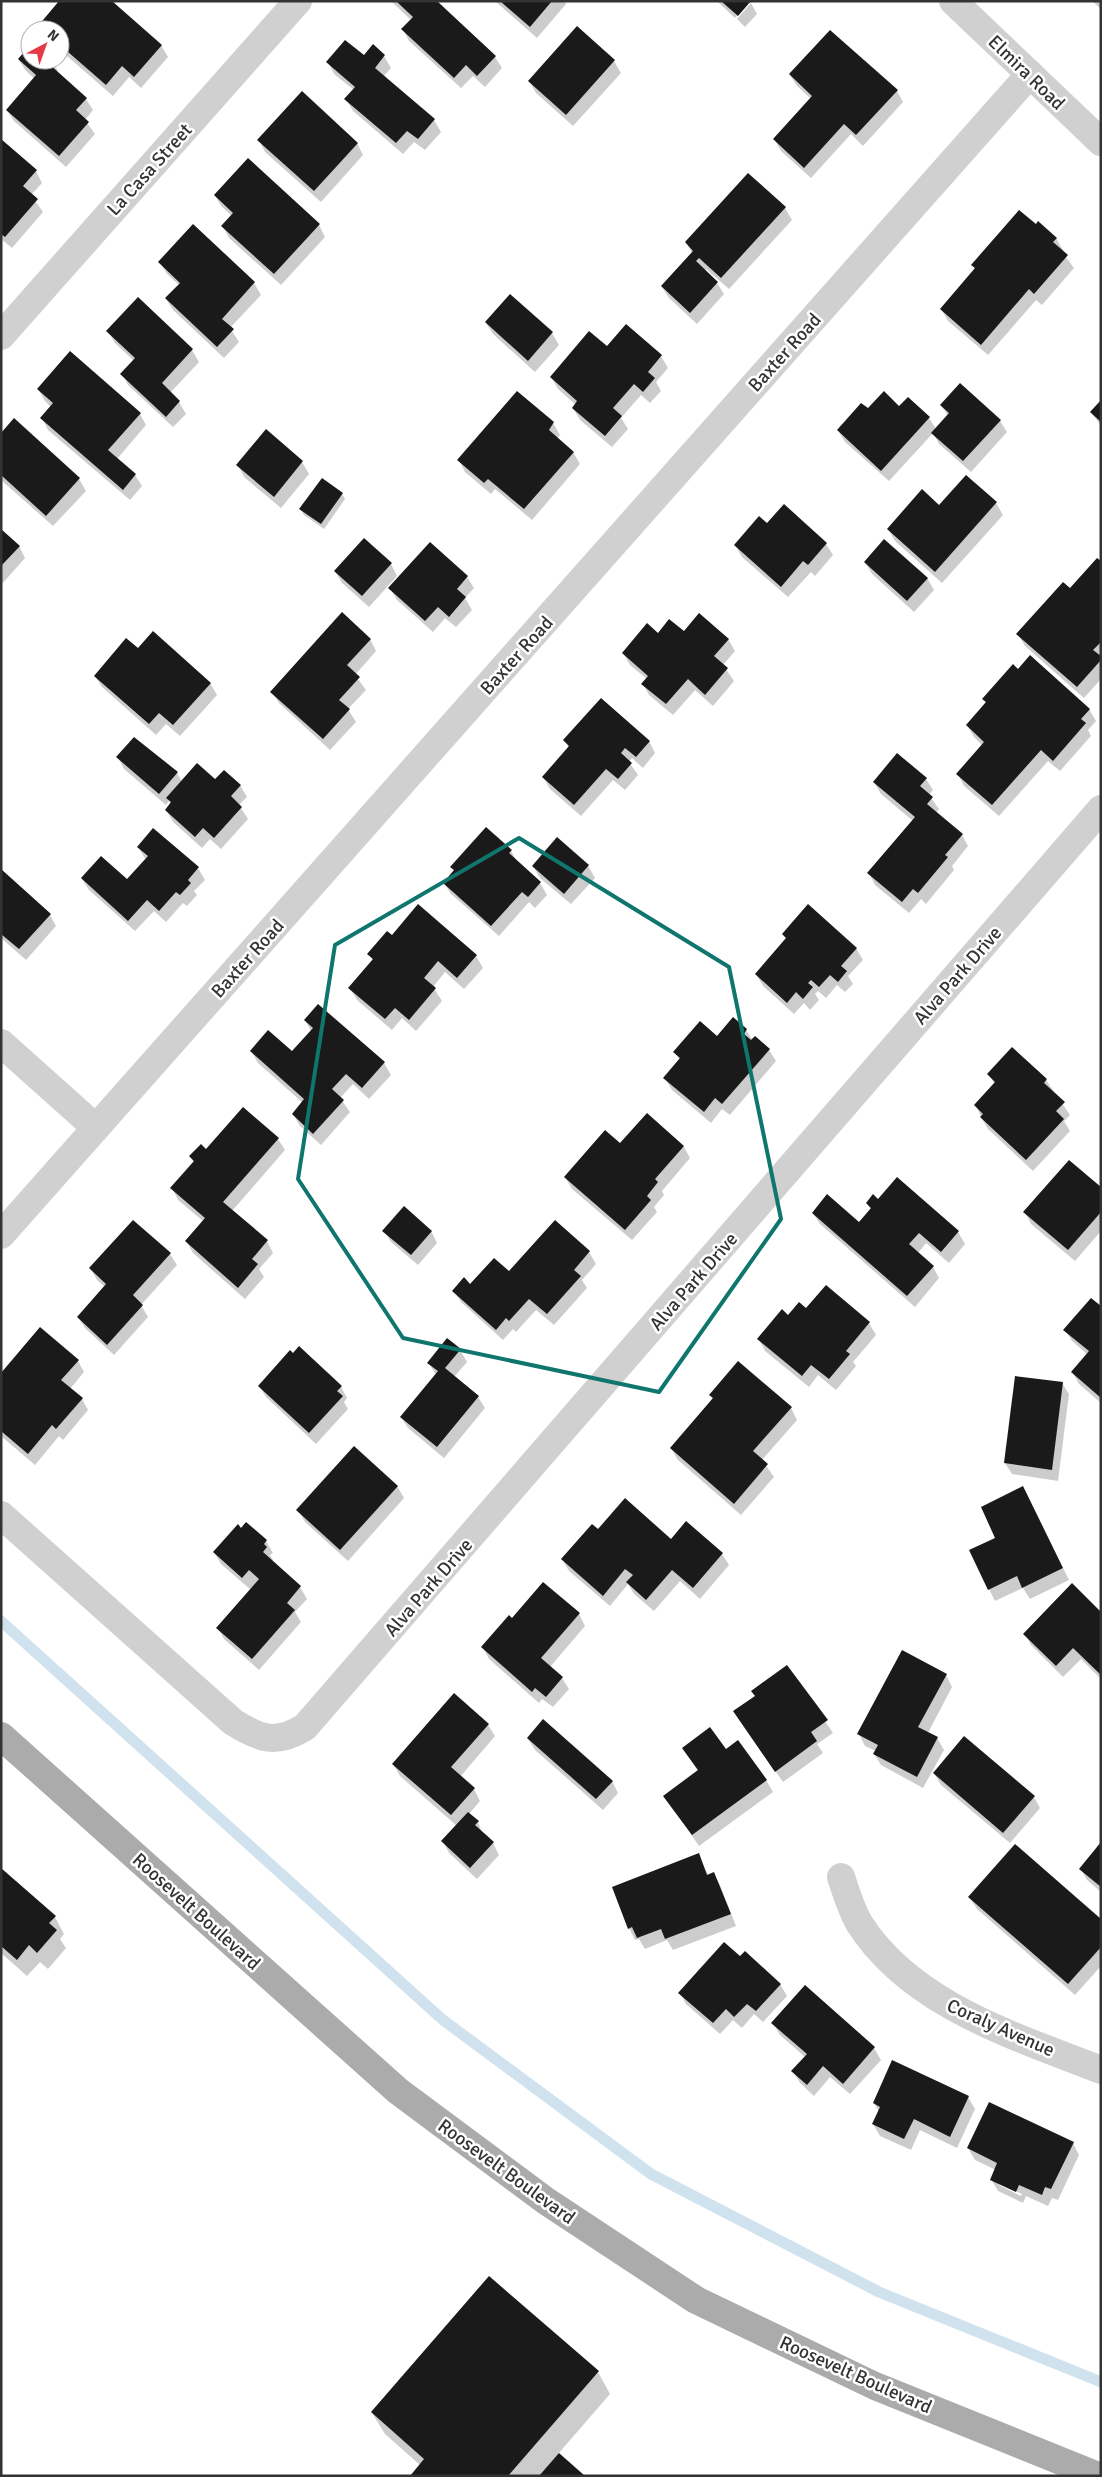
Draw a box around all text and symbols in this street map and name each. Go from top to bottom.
north arrow [20,20,70,70]
text: N [44,26,62,45]
street label: Elmira Road [983,30,1070,115]
street label: La Casa Street [102,118,198,221]
street label: Baxter Road [743,308,826,397]
street label: Baxter Road [475,611,558,700]
street label: Baxter Road [206,914,289,1003]
street label: Alva Park Drive [909,922,1007,1030]
street label: Alva Park Drive [645,1228,743,1336]
street label: Alva Park Drive [380,1534,478,1642]
street label: Roosevelt Boulevard [127,1848,265,1976]
street label: Coraly Avenue [943,1993,1058,2062]
street label: Roosevelt Boulevard [433,2114,580,2230]
street label: Roosevelt Boulevard [776,2331,935,2419]

